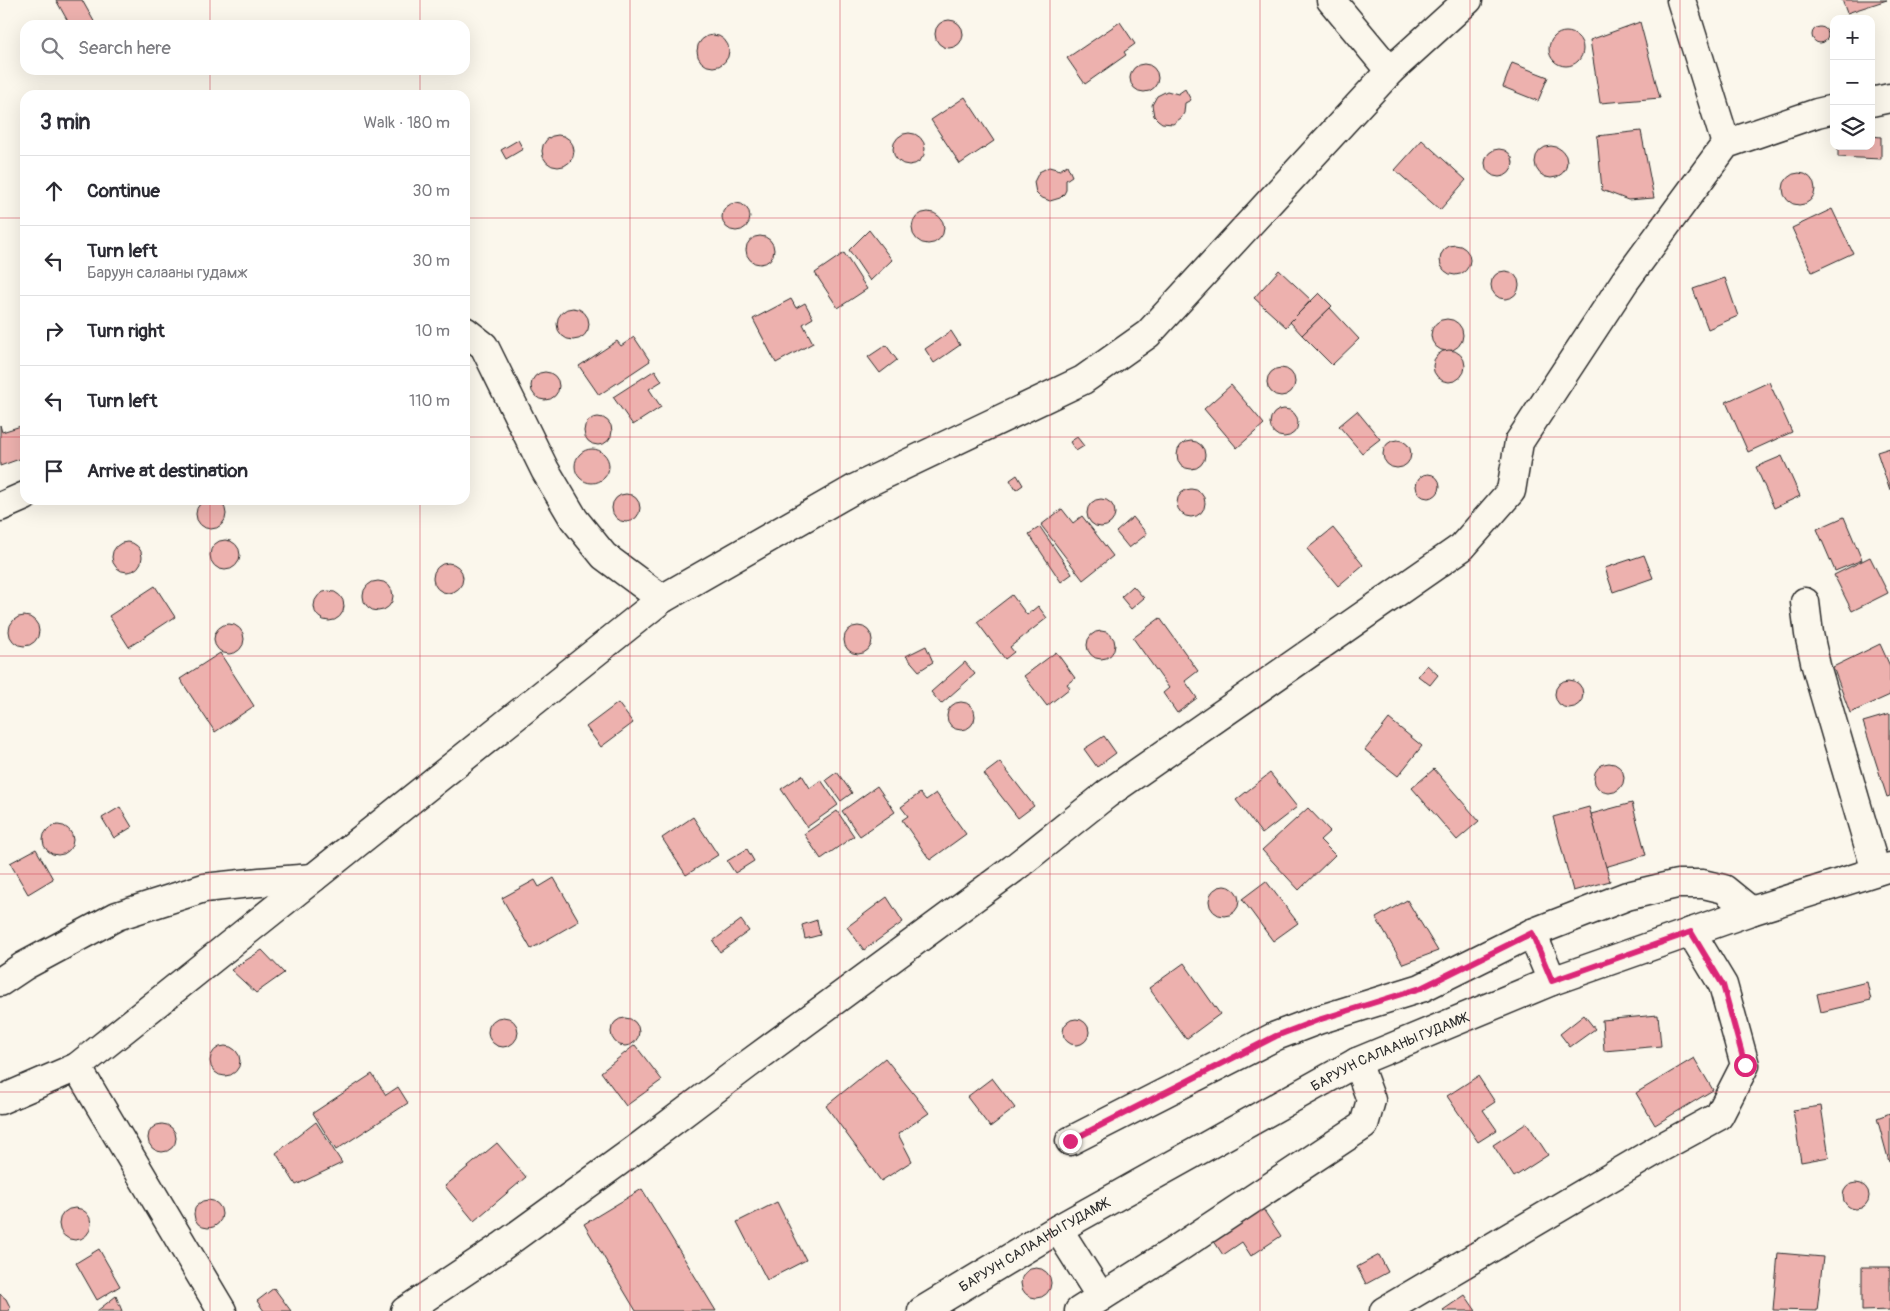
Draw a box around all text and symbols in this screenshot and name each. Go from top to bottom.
map controls [1830,15,1875,150]
button: + [1830,15,1875,60]
search box [20,20,470,75]
icon: search [38,34,66,62]
text: Search here [78,36,171,60]
button: − [1830,60,1875,105]
button: layers [1830,105,1875,150]
text: 3 min [40,109,90,136]
text: Walk · 180 m [363,113,450,133]
icon: ahead [40,177,68,205]
text: Continue [87,179,160,203]
text: 30 m [412,181,450,201]
text: Turn left [87,239,157,263]
icon: left [40,247,68,275]
text: 30 m [412,251,450,271]
text: Баруун салааны гудамж [87,263,247,283]
icon: right [40,317,68,345]
text: Turn right [87,319,165,343]
text: 10 m [415,321,450,341]
icon: left [40,387,68,415]
text: Turn left [87,389,157,413]
text: 110 m [409,391,450,411]
icon: arrive [40,457,68,485]
text: Arrive at destination [87,459,248,483]
street label: БАРУУН САЛААНЫ ГУДАМЖ [1308,1008,1472,1095]
route start [1734,1054,1757,1077]
route end [1059,1130,1082,1153]
street label: БАРУУН САЛААНЫ ГУДАМЖ [956,1193,1113,1295]

